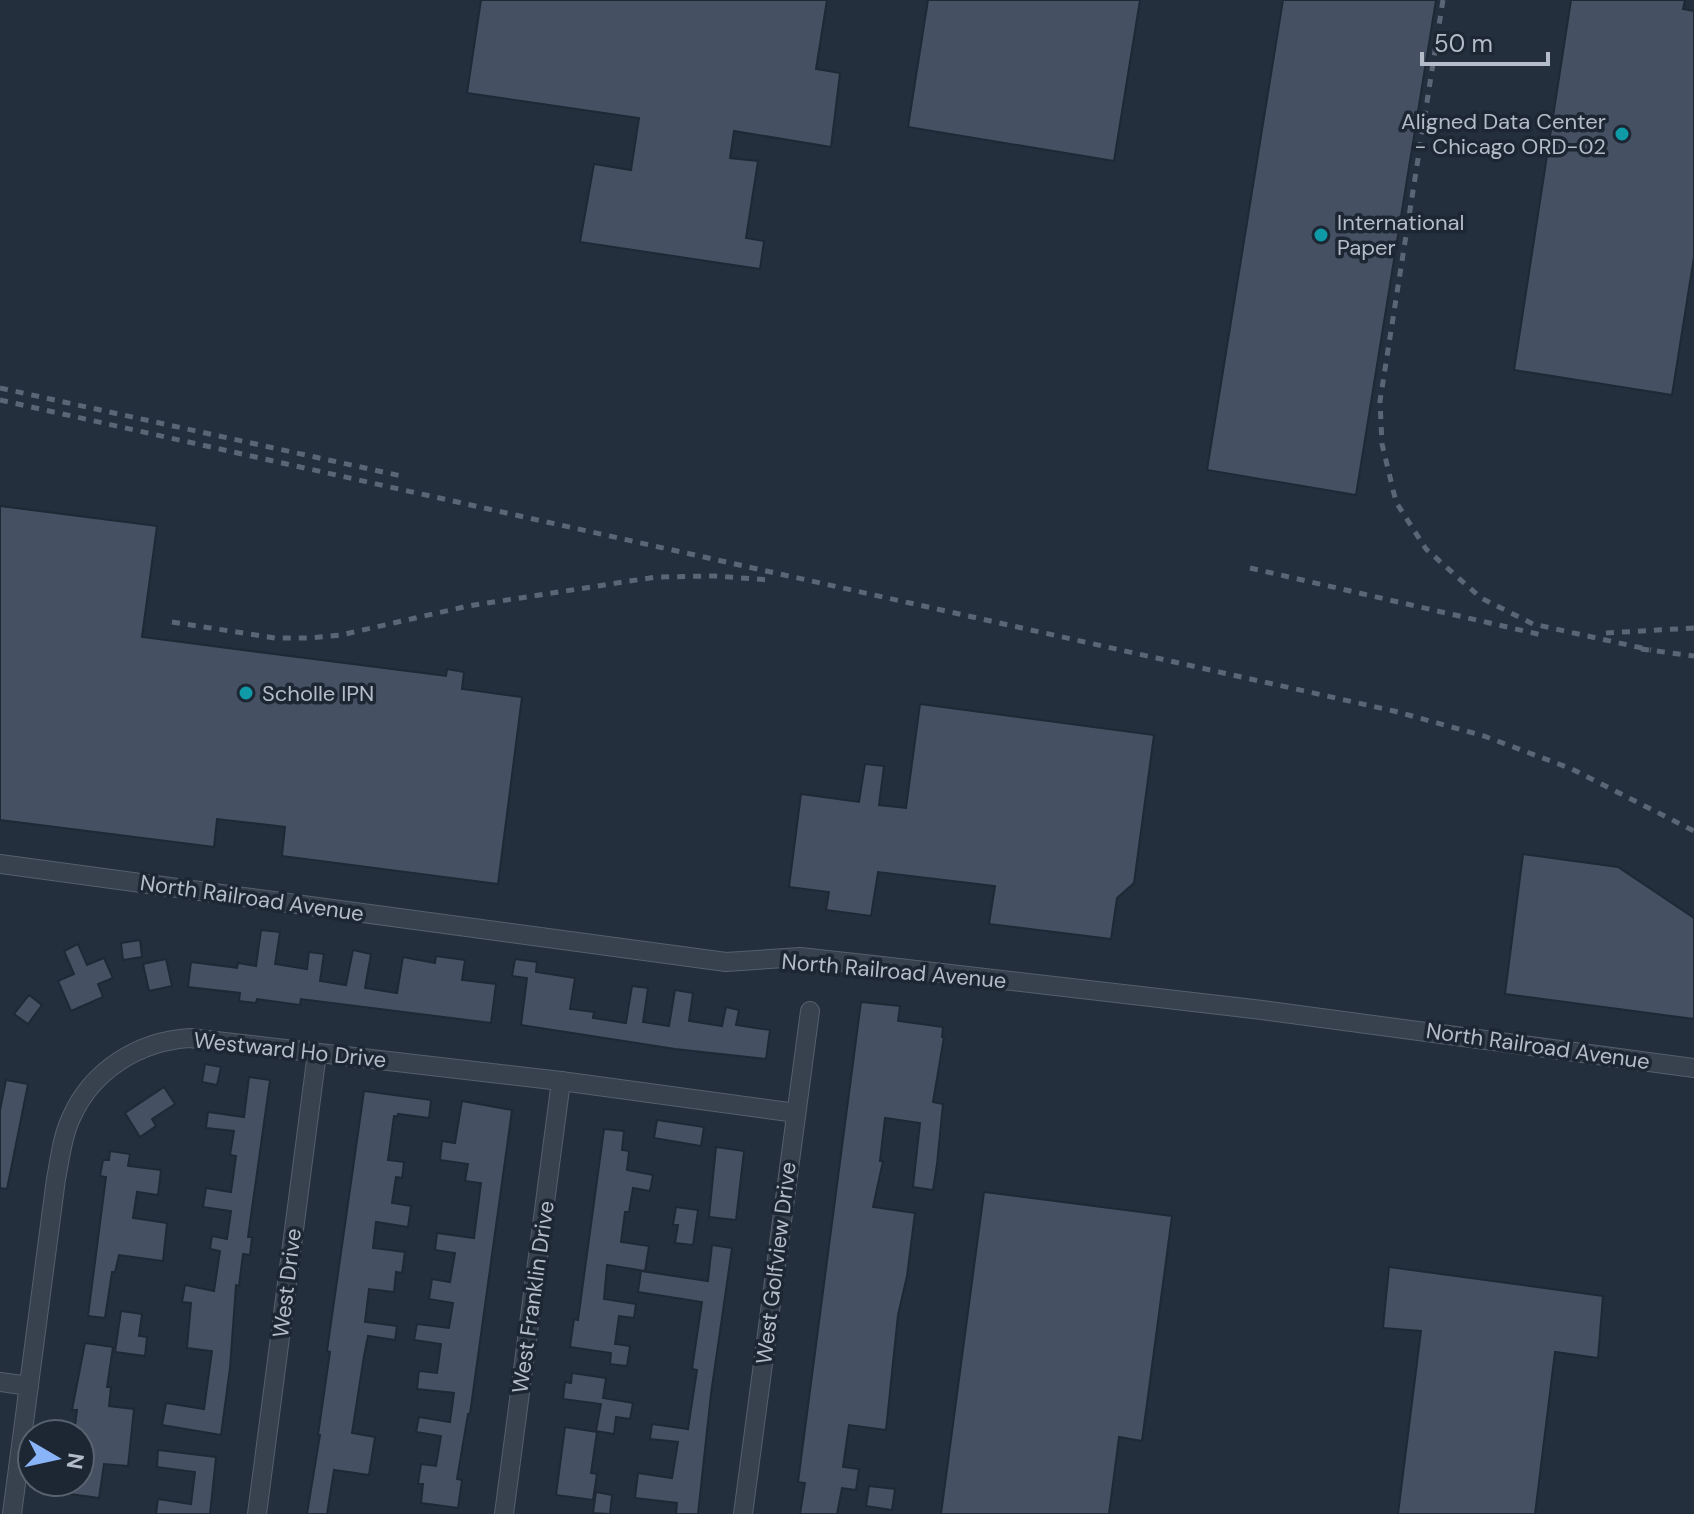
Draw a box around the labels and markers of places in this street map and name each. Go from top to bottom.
place label: Aligned Data Center - Chicago ORD-02 [1401,107,1606,161]
marker: Aligned Data Center - Chicago ORD-02 [1613,125,1631,143]
place label: International Paper [1337,208,1464,262]
marker: International Paper [1312,226,1330,244]
place label: Scholle IPN [262,679,374,708]
marker: Scholle IPN [237,684,255,702]

